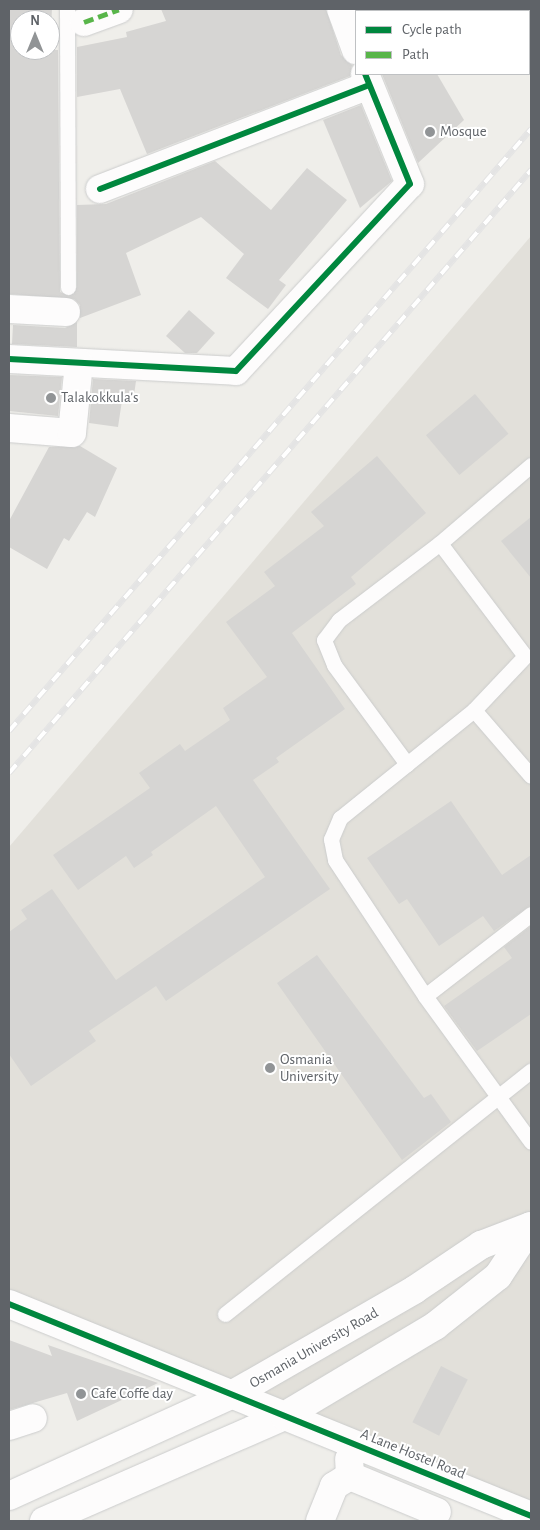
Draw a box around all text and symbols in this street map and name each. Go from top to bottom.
north arrow [10,10,60,60]
legend [355,10,530,75]
text: N [30,14,40,28]
text: Cycle path [402,22,462,37]
text: Path [402,47,429,62]
place label: Mosque [440,123,487,141]
marker: Mosque [424,126,436,138]
place label: Talakokkula's [61,389,139,407]
marker: Talakokkula's [45,392,57,404]
place label: Osmania University [280,1050,339,1085]
marker: Osmania University [264,1062,276,1074]
street label: Osmania University Road [246,1304,382,1392]
place label: Cafe Coffe day [91,1385,173,1403]
marker: Cafe Coffe day [75,1388,87,1400]
street label: A Lane Hostel Road [358,1425,468,1483]

